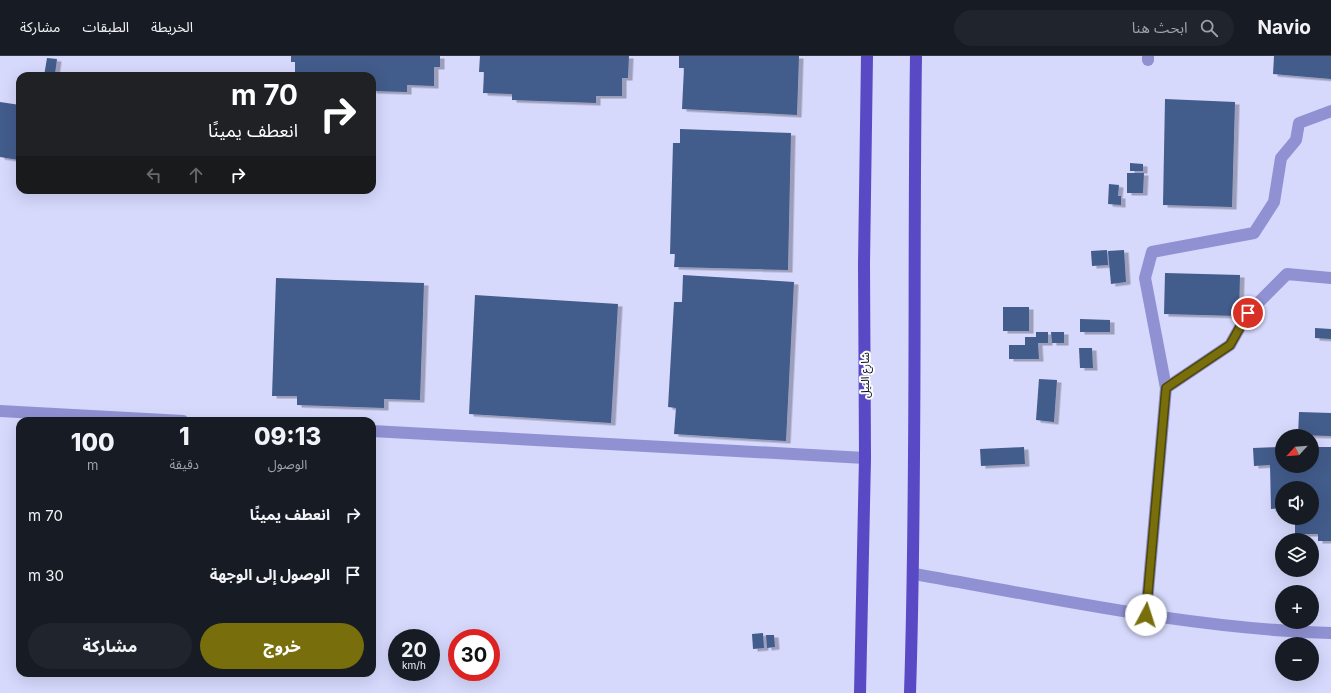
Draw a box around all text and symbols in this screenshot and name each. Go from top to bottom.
search box [954,10,1234,46]
text: Navio [1258,16,1311,39]
icon: search [1198,17,1220,39]
text: مشاركة [20,18,60,35]
text: الطبقات [82,18,129,35]
text: الخريطة [151,18,193,35]
text: ابحث هنا [1132,18,1188,37]
text: 70 m [231,78,298,112]
icon: right [312,88,364,140]
text: انعطف يمينًا [208,120,298,141]
icon: left [143,164,165,186]
icon: ahead [185,164,207,186]
icon: right [227,164,249,186]
pin [1231,296,1265,330]
icon: arrive [1237,302,1259,324]
street label: شارع النيل [858,352,873,398]
text: 1 [179,422,190,451]
text: 09:13 [254,422,321,451]
text: 100 [71,428,115,457]
north arrow [1275,429,1319,473]
map controls [1275,429,1319,681]
text: دقيقة [169,456,199,472]
text: الوصول [268,456,307,472]
text: m [87,457,98,473]
button: sound [1275,481,1319,525]
icon: right [342,504,364,526]
text: انعطف يمينًا [250,505,330,524]
text: 70 m [28,506,63,525]
button: layers [1275,533,1319,577]
icon: arrive [342,564,364,586]
text: الوصول إلى الوجهة [210,565,330,584]
text: 30 m [28,566,64,585]
button: + [1275,585,1319,629]
position arrow [1125,594,1167,636]
button: مشاركة [28,623,192,669]
button: خروج [200,623,364,669]
speed limit sign: 30 [448,629,500,681]
button: − [1275,637,1319,681]
text: 20 [401,638,427,662]
text: km/h [402,659,426,671]

